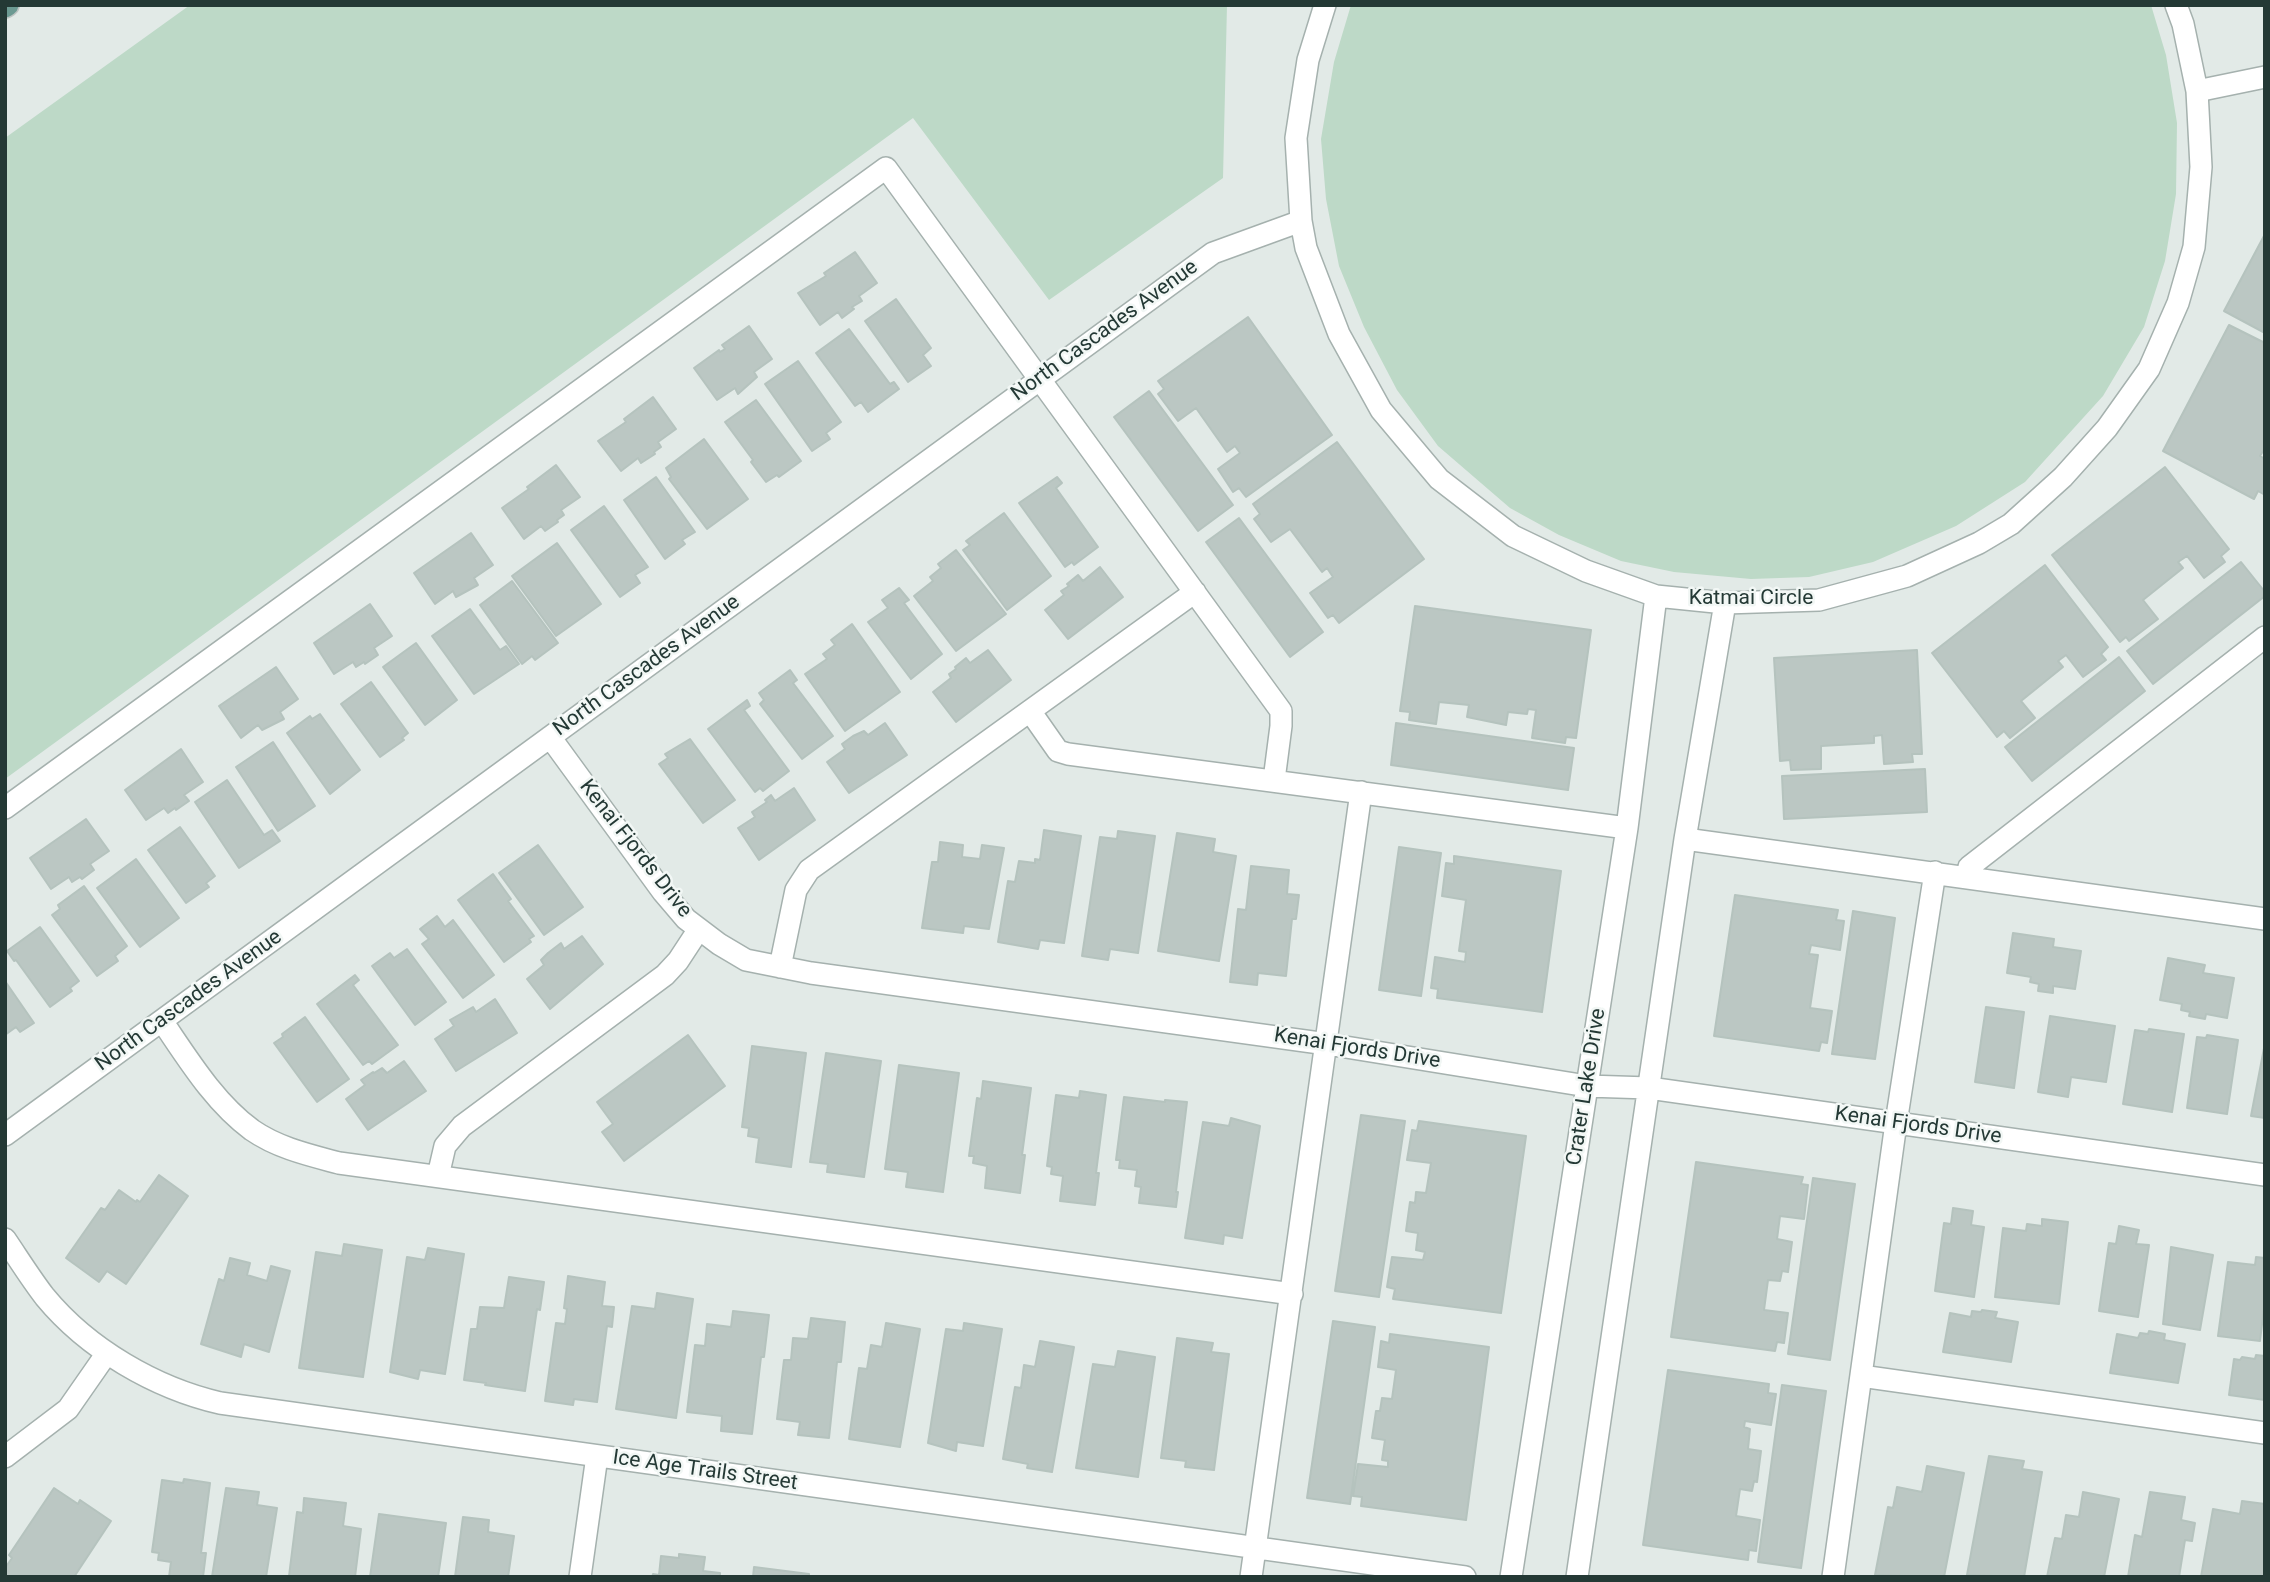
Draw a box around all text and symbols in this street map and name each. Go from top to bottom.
street label: North Cascades Avenue [1007,255,1203,407]
street label: Katmai Circle [1689,586,1813,612]
street label: North Cascades Avenue [549,590,745,742]
street label: Kenai Fjords Drive [573,775,697,923]
street label: North Cascades Avenue [91,925,287,1077]
street label: Crater Lake Drive [1562,1007,1612,1167]
street label: Kenai Fjords Drive [1272,1023,1442,1075]
street label: Kenai Fjords Drive [1833,1102,2003,1150]
street label: Ice Age Trails Street [611,1446,799,1496]

